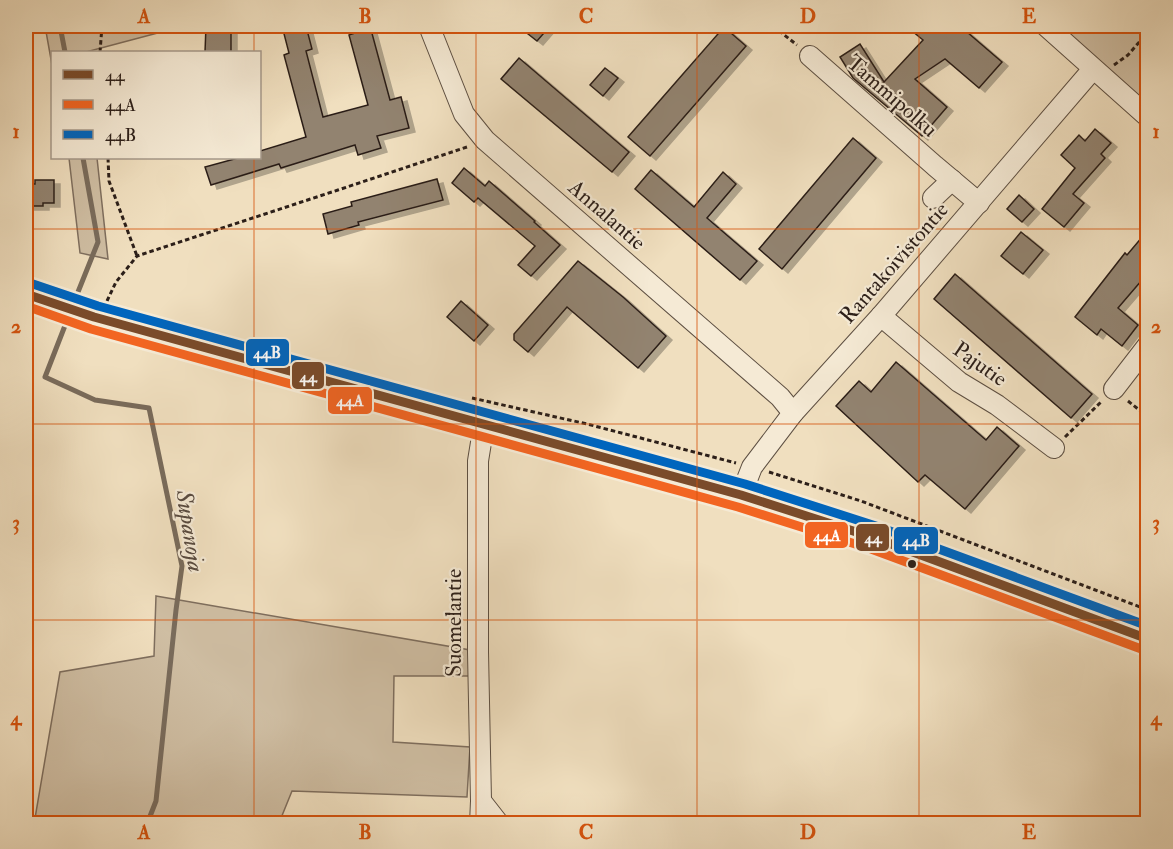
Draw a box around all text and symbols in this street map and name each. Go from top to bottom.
text: A [137,4,151,29]
text: B [358,4,372,29]
text: C [579,4,593,29]
text: D [800,4,816,29]
text: E [1022,4,1037,29]
street label: Tammipolku [840,49,943,144]
legend [51,51,261,159]
text: 44 [105,64,126,87]
text: 44A [105,94,136,117]
text: 1 [12,119,20,144]
text: 1 [1152,119,1160,144]
text: 44B [105,124,136,147]
street label: Annalantie [562,173,652,256]
street label: Rantakoivistontie [833,196,955,330]
text: 2 [11,314,21,339]
text: 2 [1151,314,1161,339]
street label: Pajutie [947,335,1013,393]
line badge: 44B [245,338,290,367]
text: 44B [252,343,281,363]
line badge: 44 [291,361,325,390]
text: 44 [298,367,318,387]
line badge: 44A [327,386,373,415]
text: 44A [335,391,365,411]
water label: Supanoja [168,487,212,574]
text: 3 [12,510,20,535]
text: 3 [1152,510,1160,535]
line badge: 44A [804,521,849,549]
line badge: 44 [855,523,890,552]
text: 44A [812,526,842,546]
line badge: 44B [893,526,939,555]
text: 44 [863,528,883,548]
text: 44B [901,531,930,551]
unlabelled marker [906,558,918,570]
street label: Suomelantie [440,569,468,677]
text: 4 [10,706,23,731]
text: 4 [1150,706,1163,731]
text: A [137,820,151,845]
text: B [358,820,372,845]
text: C [579,820,593,845]
text: D [800,820,816,845]
text: E [1022,820,1037,845]

